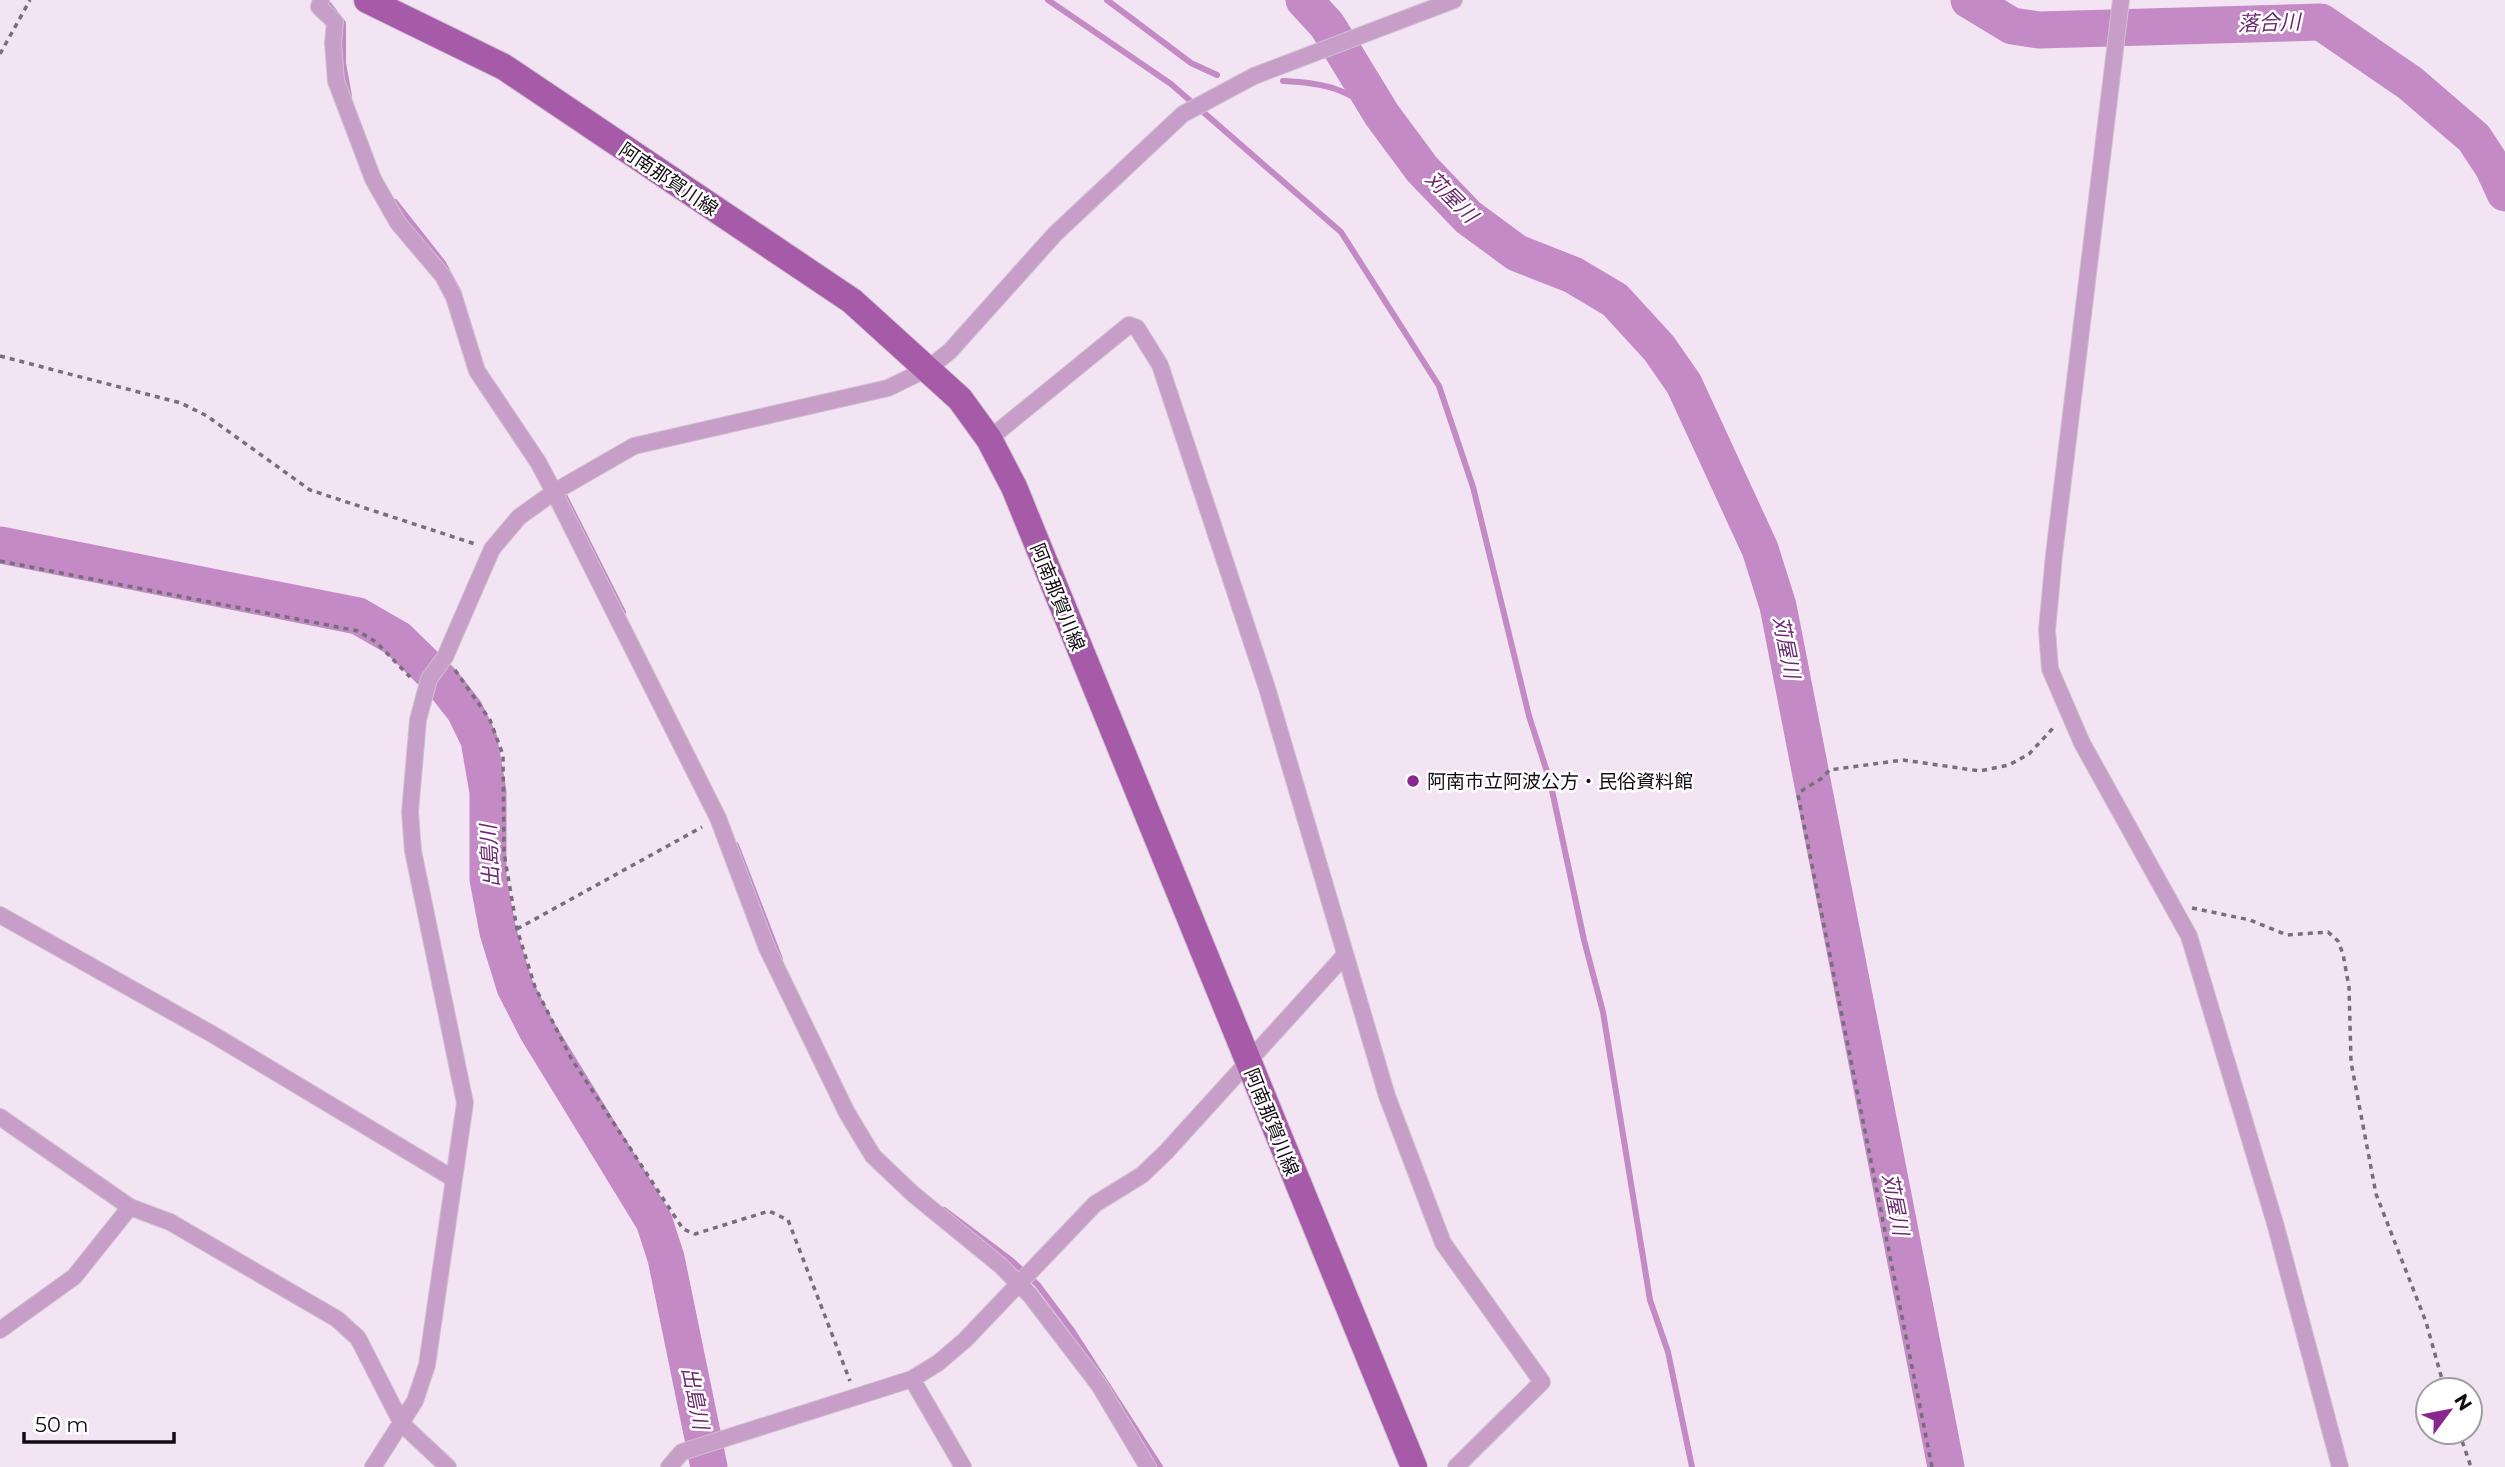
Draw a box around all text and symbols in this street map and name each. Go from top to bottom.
water label: 落合川 [2237,9,2303,36]
street label: 阿南那賀川線 [615,138,722,221]
water label: 苅屋川 [1420,166,1484,229]
street label: 阿南那賀川線 [1026,540,1090,654]
water label: 苅屋川 [1768,614,1805,682]
place label: 阿南市立阿波公方・民俗資料館 [1427,770,1693,793]
marker: 阿南市立阿波公方・民俗資料館 [1405,773,1421,789]
water label: 出島川 [475,822,504,888]
street label: 阿南那賀川線 [1240,1065,1304,1179]
water label: 苅屋川 [1877,1171,1914,1239]
water label: 出島川 [677,1365,714,1433]
north arrow [2414,1376,2484,1446]
text: N [2449,1390,2477,1415]
scale bar [24,1400,175,1444]
text: 50 m [35,1412,89,1437]

